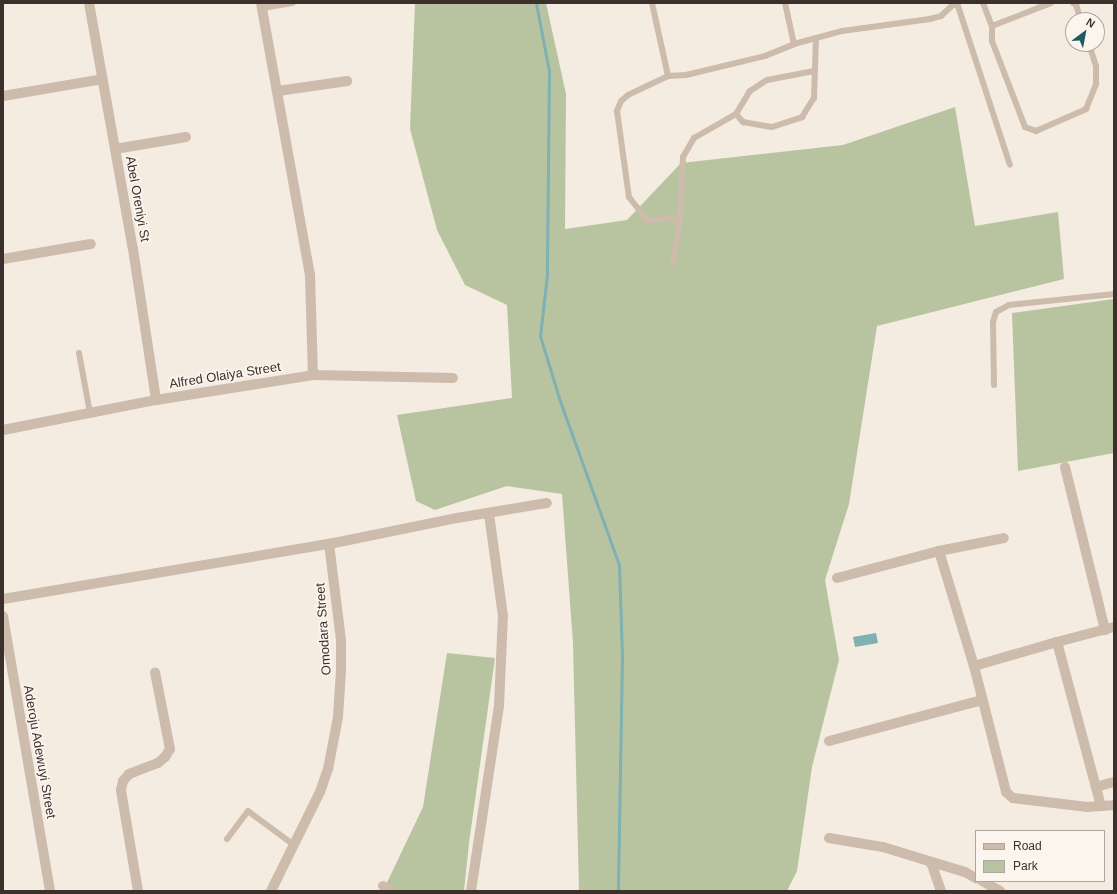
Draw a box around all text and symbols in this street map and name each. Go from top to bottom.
north arrow [1065,12,1105,52]
text: N [1084,15,1097,30]
street label: Abel Oreniyi St [122,155,152,243]
street label: Alfred Olaiya Street [168,359,282,393]
street label: Omodara Street [313,582,335,676]
street label: Aderoju Adewuyi Street [20,684,58,820]
legend [975,830,1105,882]
text: Road [1013,839,1042,853]
text: Park [1013,859,1038,873]

